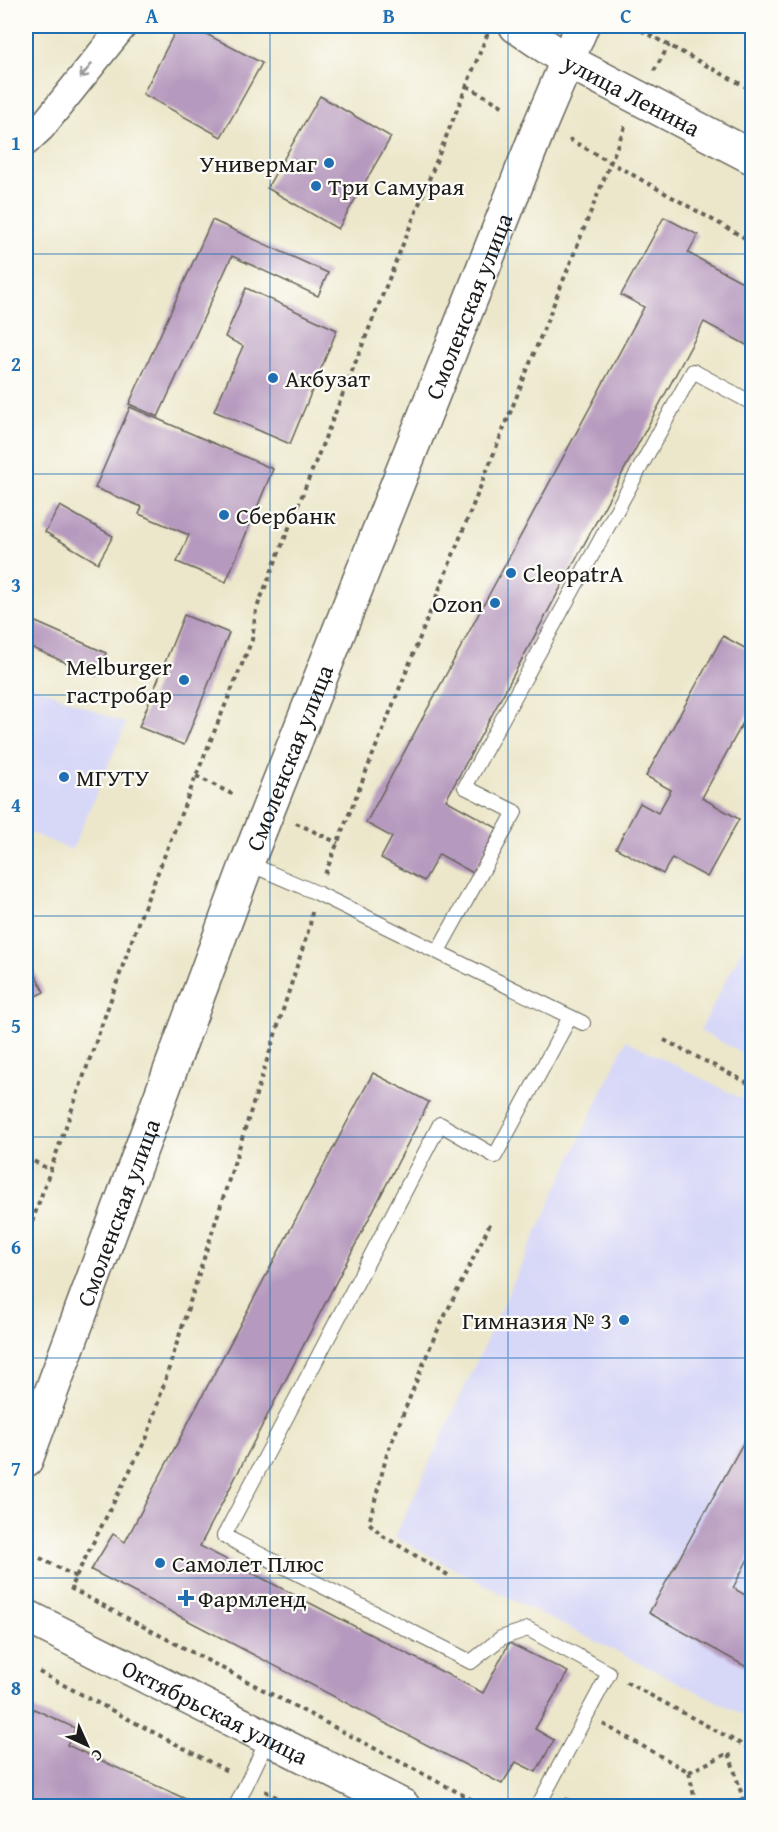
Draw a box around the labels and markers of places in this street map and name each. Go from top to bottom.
place label: Универмаг [200,146,317,181]
marker: Универмаг [322,156,336,170]
place label: Три Самурая [328,169,464,204]
marker: Три Самурая [309,179,323,193]
place label: Акбузат [285,361,370,396]
marker: Акбузат [266,371,280,385]
place label: Сбербанк [236,498,336,533]
marker: Сбербанк [217,508,231,522]
place label: CleopatrA [523,556,624,591]
marker: CleopatrA [504,566,518,580]
place label: Ozon [432,586,484,621]
marker: Ozon [488,596,502,610]
place label: Melburger гастробар [66,649,172,712]
marker: Melburger гастробар [177,673,191,687]
place label: МГУТУ [76,760,150,795]
marker: МГУТУ [57,770,71,784]
place label: Гимназия № 3 [462,1303,612,1338]
marker: Гимназия № 3 [617,1313,631,1327]
place label: Самолет Плюс [172,1546,324,1581]
marker: Самолет Плюс [153,1556,167,1570]
place label: Фармленд [198,1581,307,1616]
marker: Фармленд [179,1591,193,1605]

